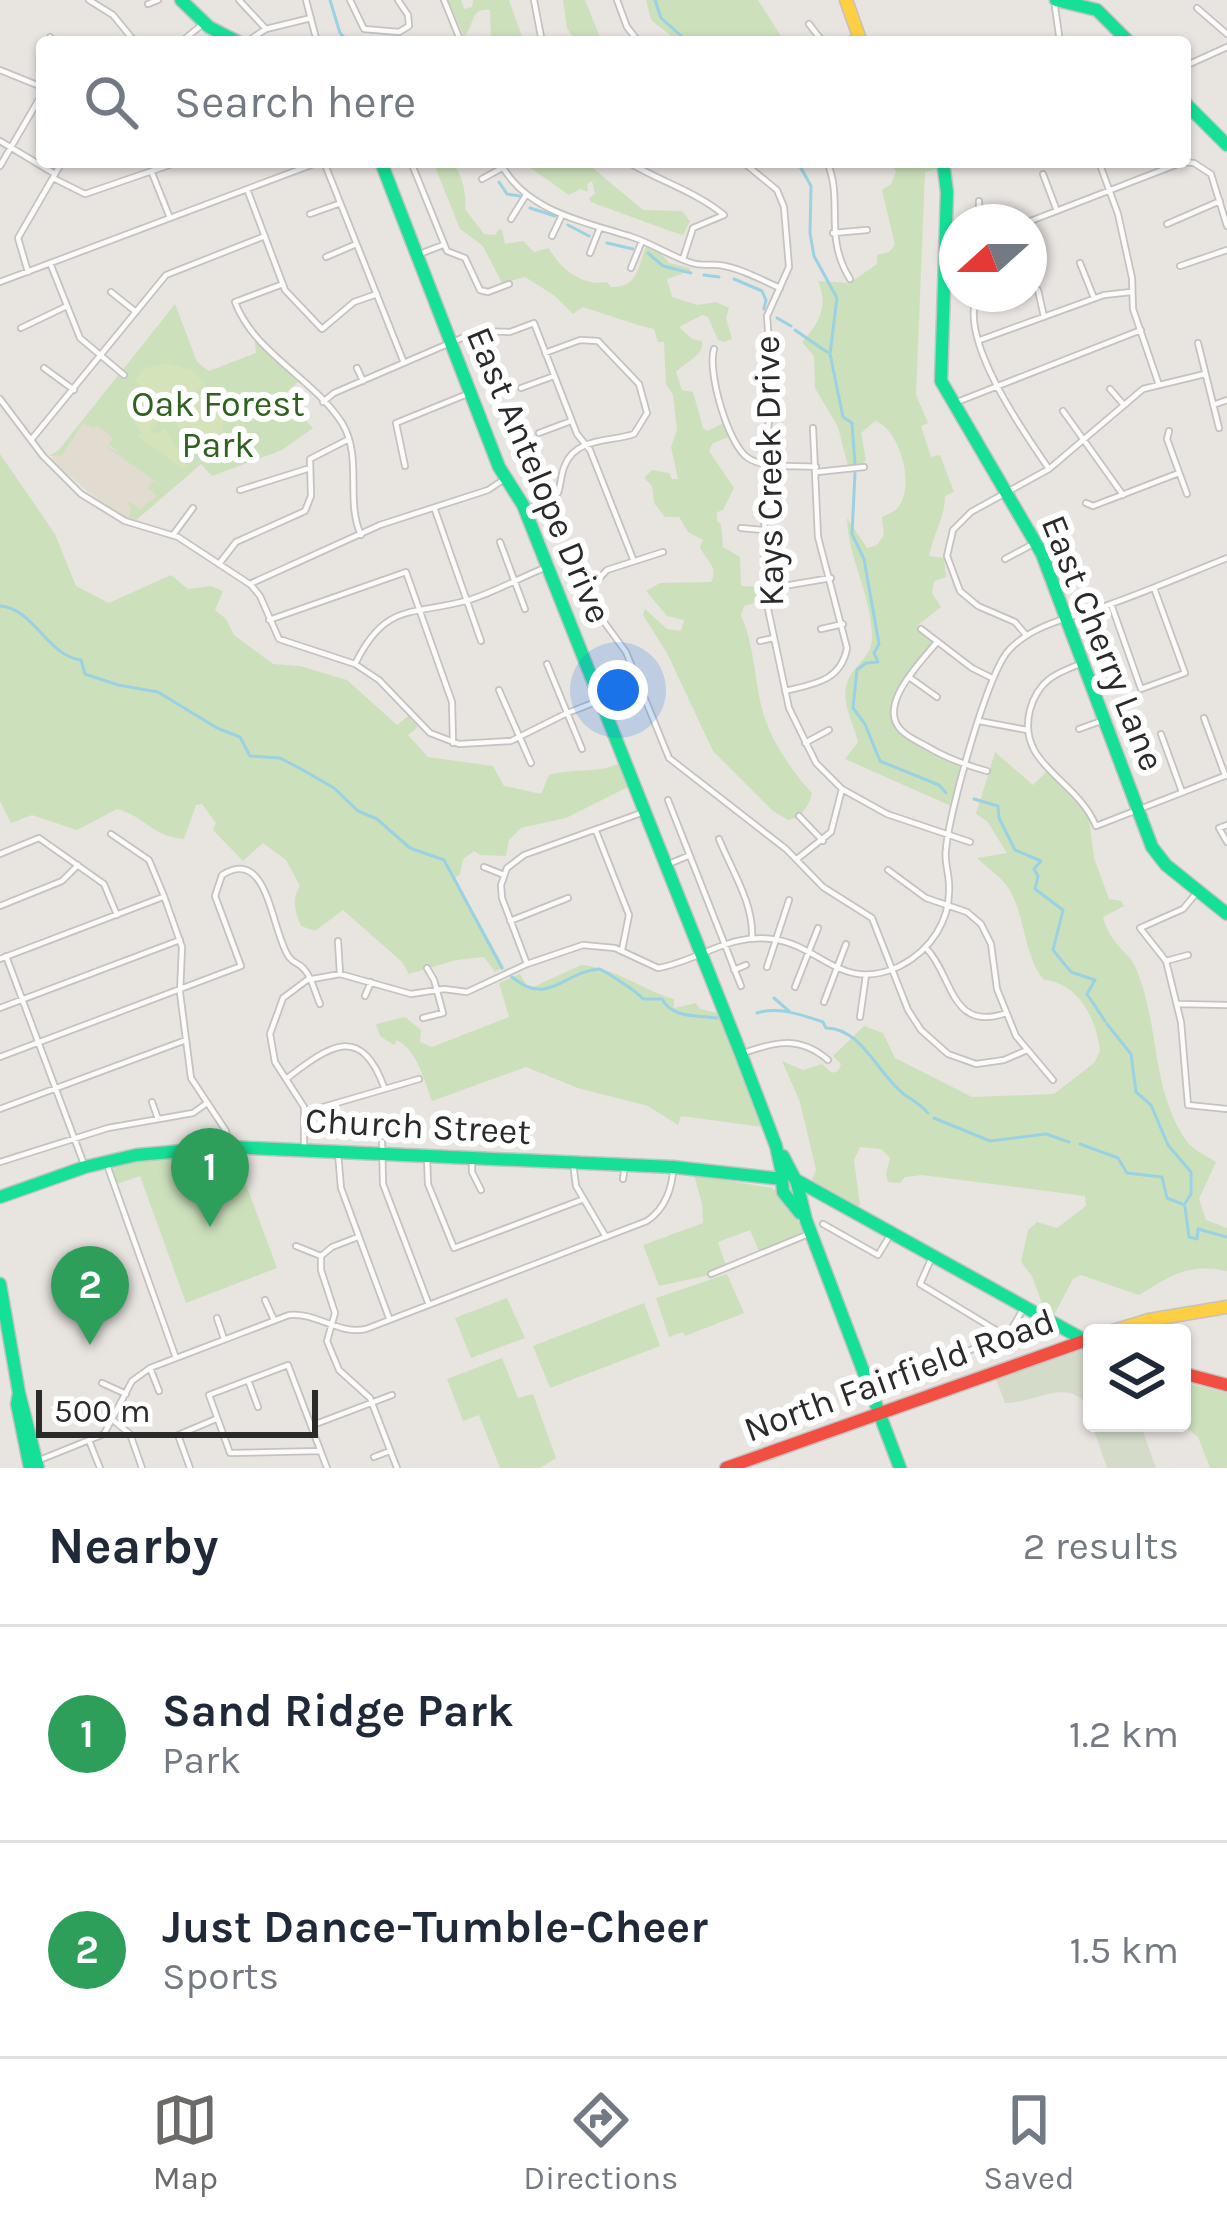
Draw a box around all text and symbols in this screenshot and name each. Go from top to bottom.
search box [36,36,1191,168]
icon: search [78,69,144,135]
text: Search here [174,76,416,128]
north arrow [939,204,1047,312]
street label: East Antelope Drive [458,321,620,629]
street label: Kays Creek Drive [746,335,792,607]
park label: Oak Forest Park [131,383,305,466]
street label: East Cherry Lane [1033,509,1173,777]
your location [588,660,648,720]
street label: Church Street [304,1099,532,1153]
pin: 1 [171,1128,249,1227]
pin: 2 [51,1246,129,1345]
street label: North Fairfield Road [738,1299,1060,1451]
map controls [1083,1324,1191,1432]
button: layers [1083,1324,1191,1432]
scale bar [36,1384,318,1437]
text: 500 m [54,1392,151,1430]
text: Nearby [48,1516,218,1576]
text: 2 results [1023,1523,1179,1569]
text: Sand Ridge Park [162,1685,514,1737]
text: 1 [80,1711,94,1757]
text: 1.2 km [1069,1711,1179,1757]
text: Park [162,1737,241,1783]
text: Just Dance-Tumble-Cheer [162,1901,708,1953]
text: 2 [75,1927,99,1973]
text: 1.5 km [1069,1927,1179,1973]
text: Sports [162,1953,279,1999]
tab: Map [152,2087,218,2197]
tab: Directions [523,2087,678,2197]
tab: Saved [983,2087,1075,2197]

